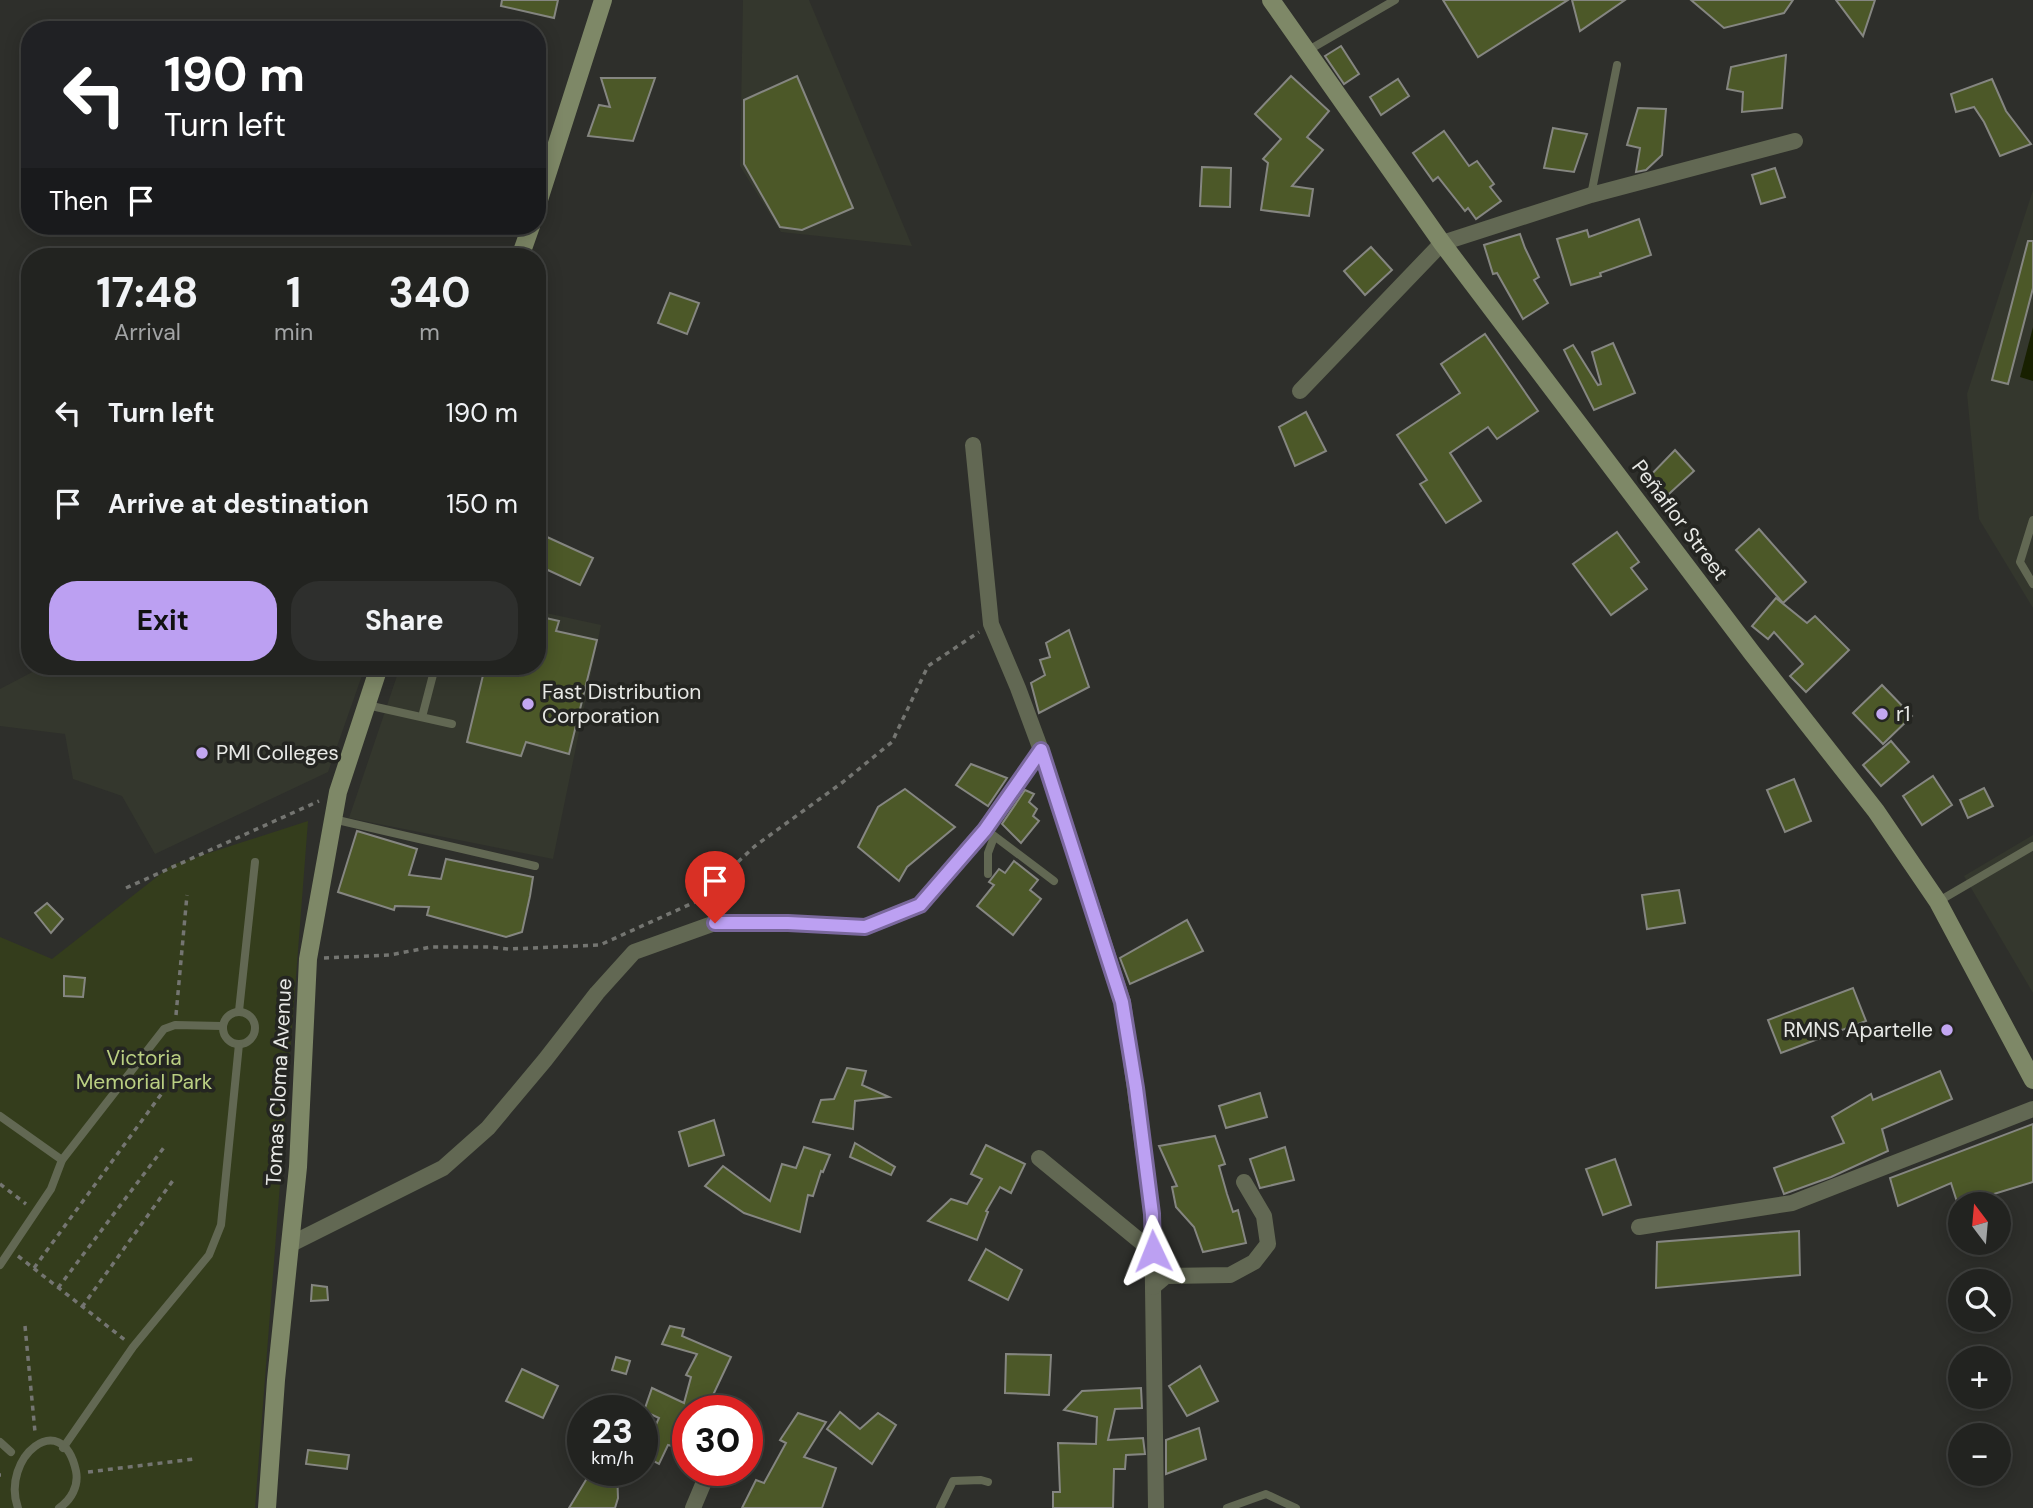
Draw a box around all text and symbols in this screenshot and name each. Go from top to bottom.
text: 190 m [164,42,305,106]
icon: left [49,49,140,140]
text: Turn left [164,104,286,146]
icon: arrive [122,182,160,220]
text: Then [49,184,108,218]
text: 17:48 [96,265,199,320]
text: 1 [286,265,301,320]
text: 340 [388,265,471,320]
text: Arrival [114,317,181,347]
text: min [274,317,313,347]
text: m [419,317,440,347]
icon: left [49,394,87,432]
text: Turn left [108,396,215,430]
text: 190 m [446,396,518,430]
street label: Peñaflor Street [1625,454,1735,586]
icon: arrive [49,485,87,523]
text: Arrive at destination [108,487,369,521]
text: 150 m [446,487,518,521]
button: Exit [49,581,277,661]
button: Share [291,581,518,661]
place label: Fast Distribution Corporation [542,678,701,730]
marker: Fast Distribution Corporation [520,696,536,712]
place label: r1 [1896,700,1910,728]
marker: r1 [1874,706,1890,722]
place label: PMI Colleges [216,739,339,767]
marker: PMI Colleges [194,745,210,761]
pin [685,851,745,923]
icon: arrive [696,862,734,900]
street label: Tomas Cloma Avenue [260,977,298,1187]
place label: RMNS Apartelle [1783,1016,1933,1044]
marker: RMNS Apartelle [1939,1022,1955,1038]
park label: Victoria Memorial Park [76,1044,213,1096]
north arrow [1948,1192,2011,1255]
map controls [1948,1192,2011,1486]
position arrow [1116,1214,1190,1288]
button: search [1948,1269,2011,1332]
button: + [1948,1346,2011,1409]
speed limit sign: 30 [672,1395,763,1486]
text: 23 [592,1408,633,1454]
button: − [1948,1423,2011,1486]
text: km/h [591,1446,634,1470]

